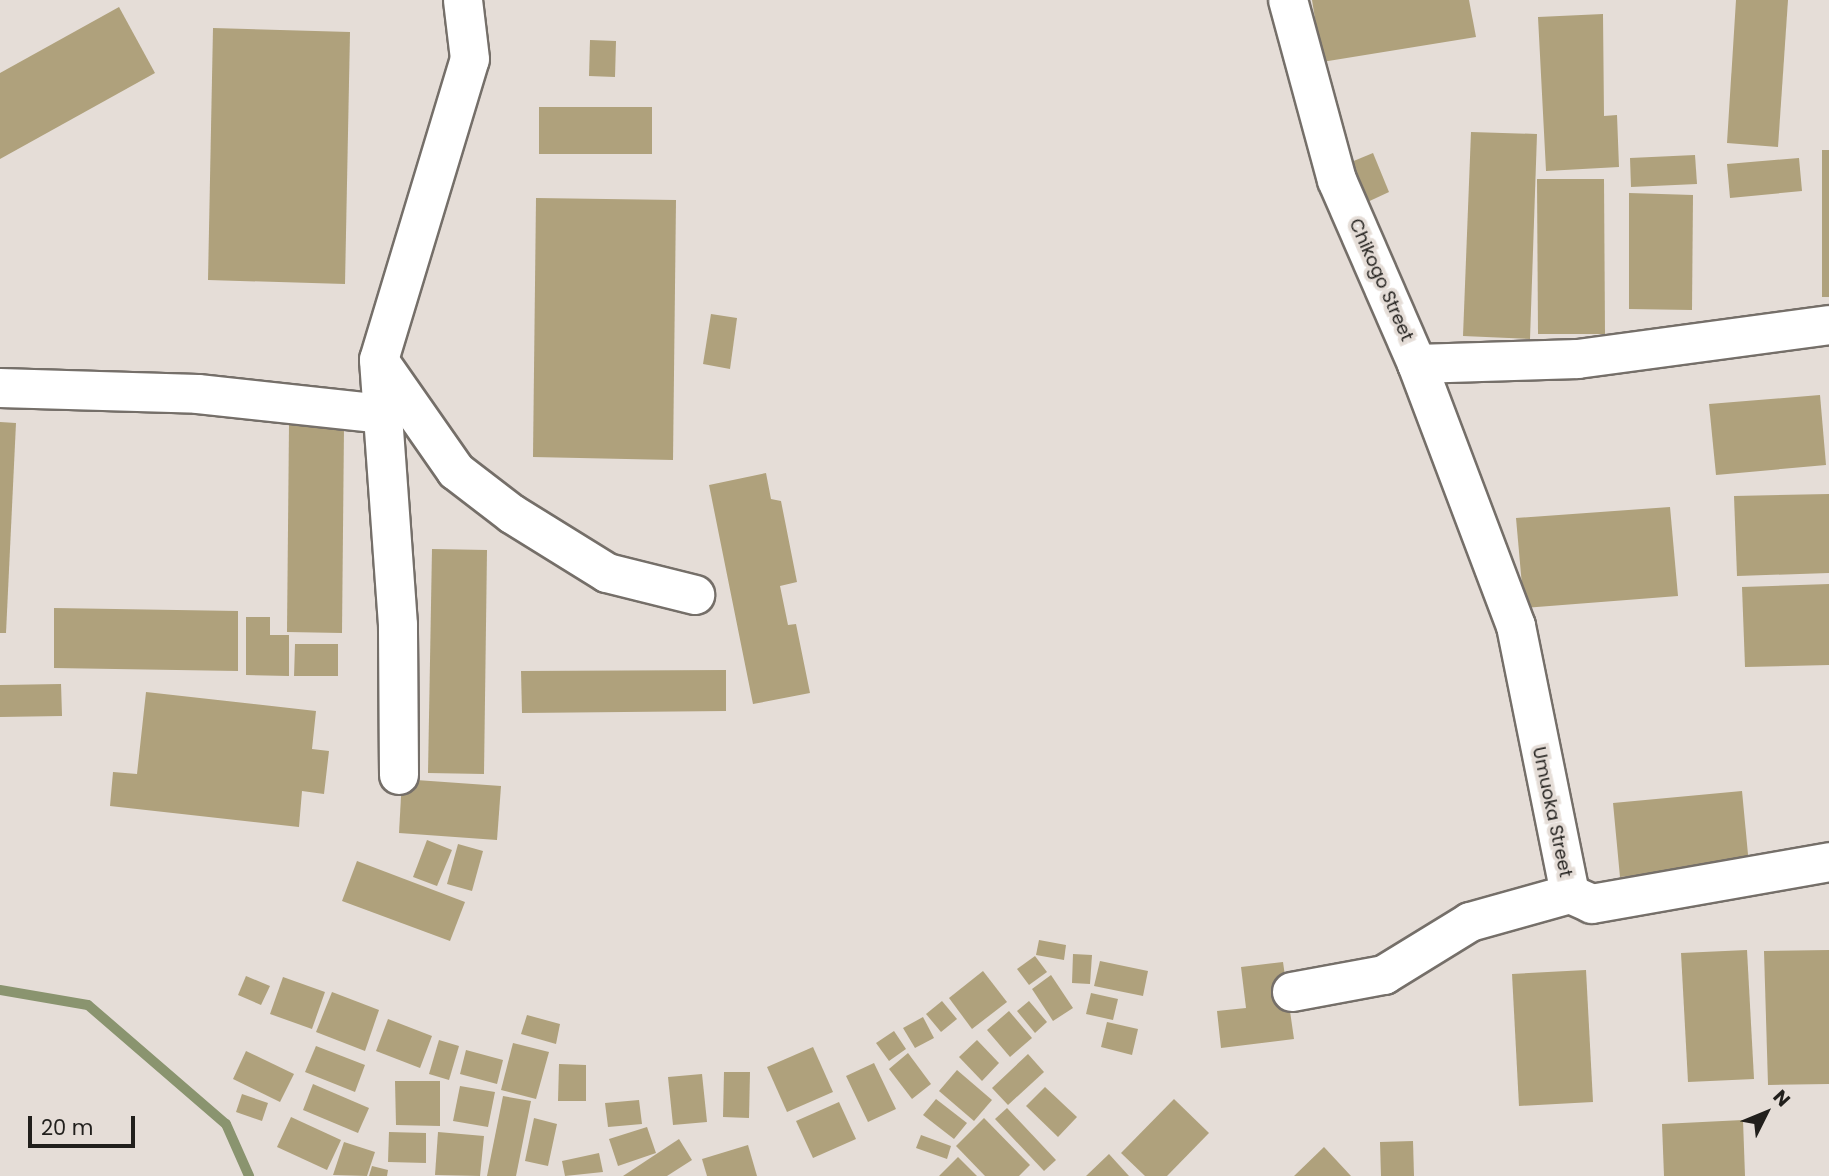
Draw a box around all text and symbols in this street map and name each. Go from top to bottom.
street label: Chikogo Street [1344,215,1418,345]
street label: Umuoka Street [1528,745,1576,879]
north arrow [1731,1078,1801,1148]
text: N [1767,1084,1796,1113]
scale bar [32,1102,138,1146]
text: 20 m [41,1113,94,1142]

